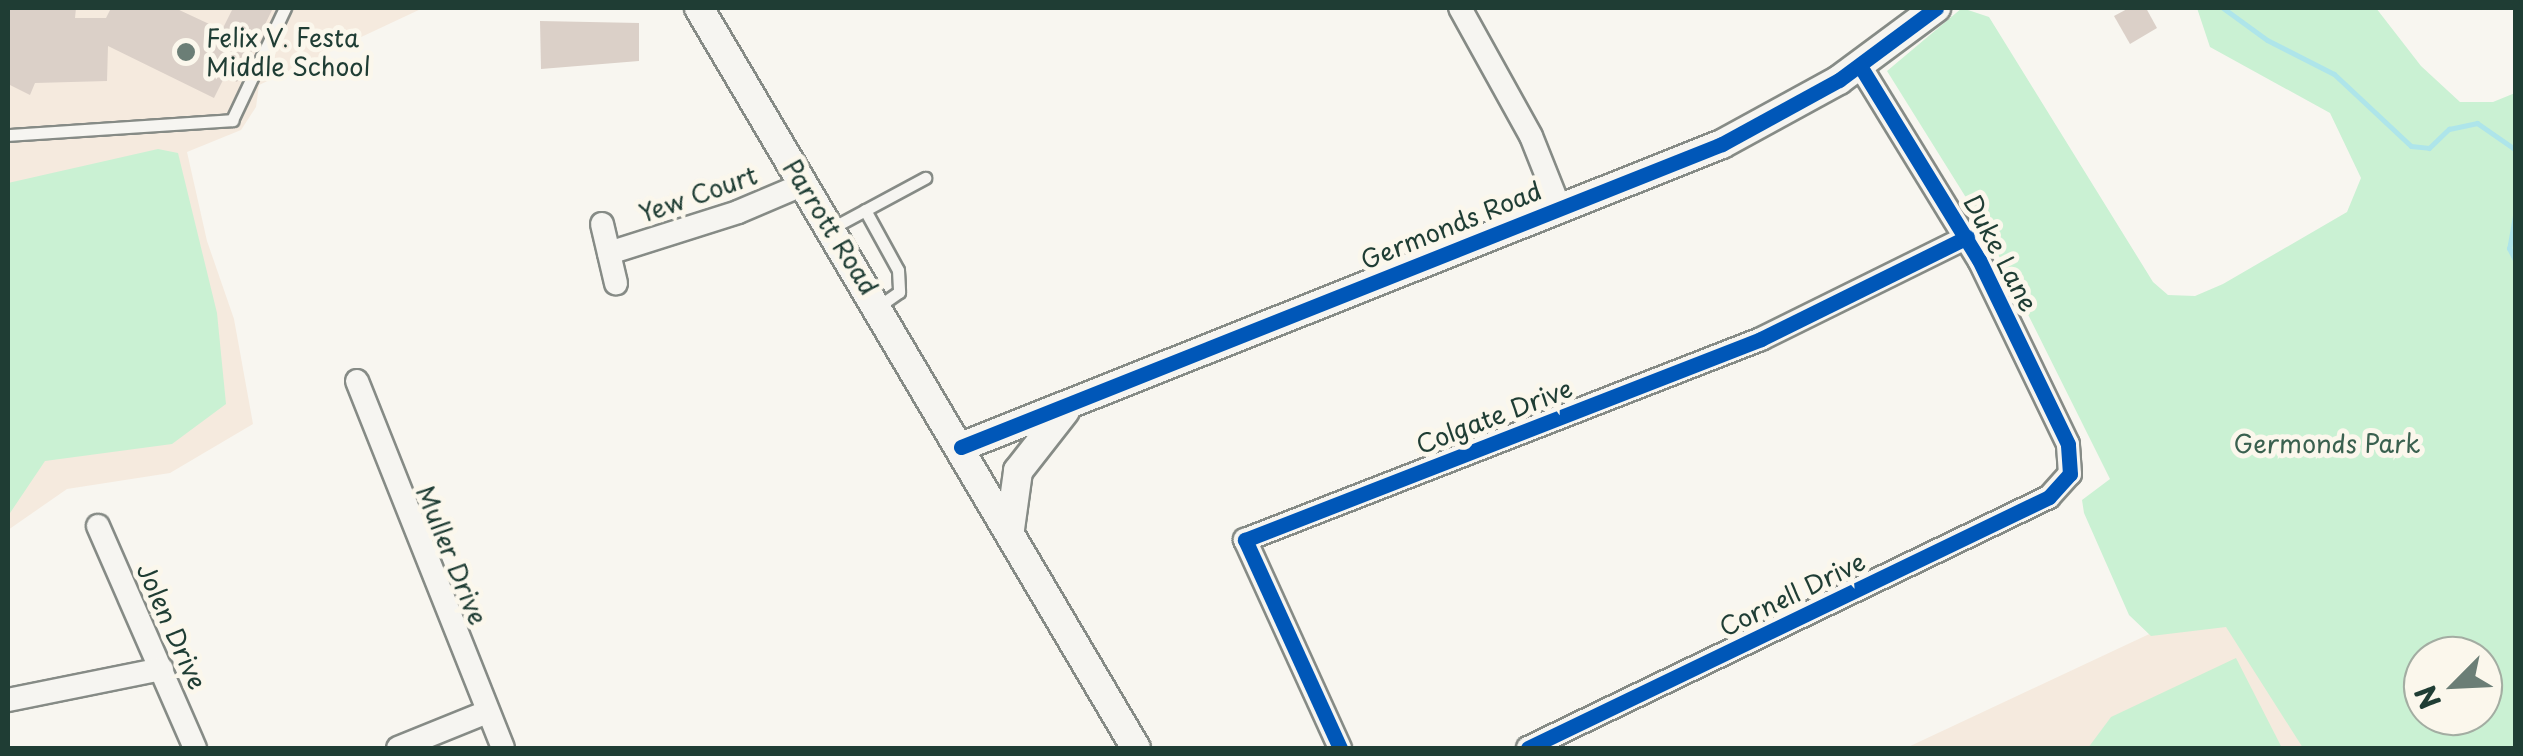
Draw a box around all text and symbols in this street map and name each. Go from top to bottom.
place label: Felix V. Festa Middle School [206,23,373,82]
marker: Felix V. Festa Middle School [175,41,197,63]
street label: Parrott Road [777,154,885,300]
street label: Yew Court [635,160,761,228]
street label: Germonds Road [1356,175,1546,275]
street label: Duke Lane [1958,189,2044,317]
street label: Colgate Drive [1412,373,1576,459]
park label: Germonds Park [2233,428,2421,458]
street label: Muller Drive [410,480,494,630]
street label: Cornell Drive [1714,546,1870,642]
street label: Jolen Drive [130,557,214,695]
north arrow [2403,636,2503,736]
text: N [2403,679,2451,716]

